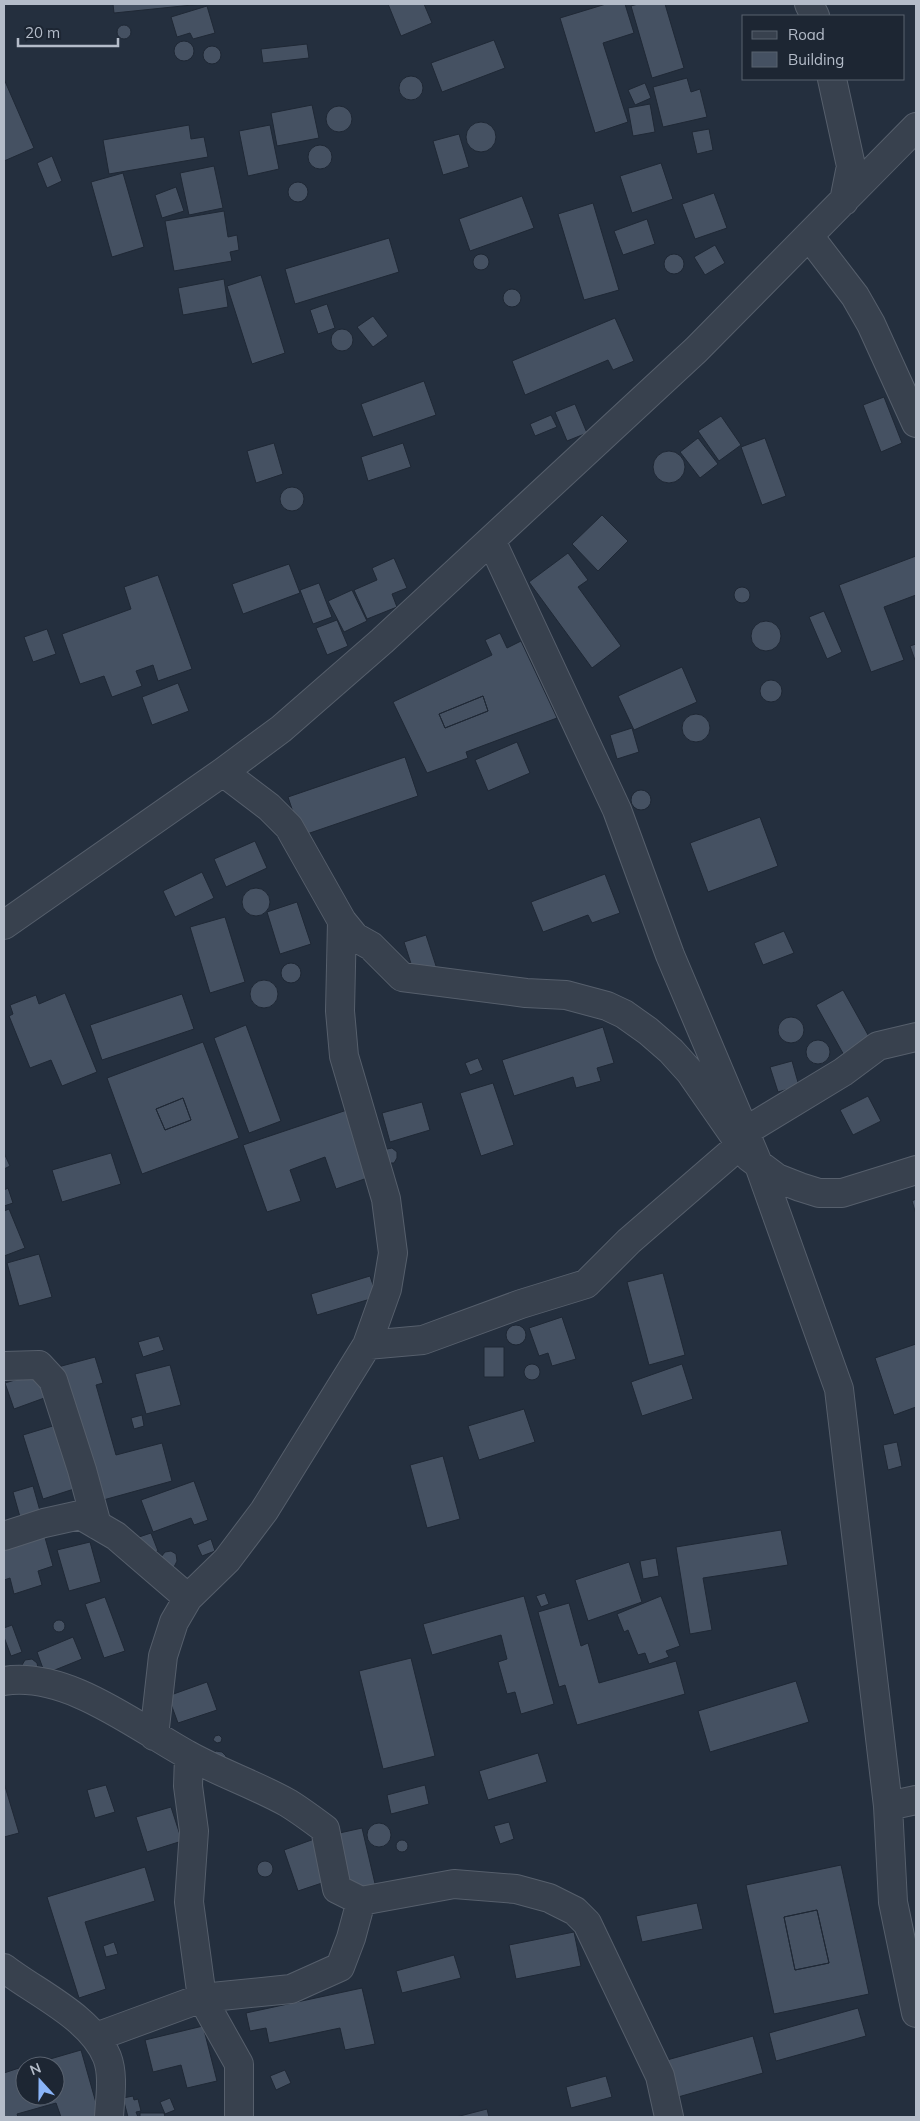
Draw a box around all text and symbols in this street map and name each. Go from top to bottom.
scale bar [18,15,118,47]
legend [742,15,905,80]
text: 20 m [25,23,60,42]
text: Road [788,25,825,44]
text: Building [788,50,844,69]
north arrow [15,2056,65,2106]
text: N [27,2059,44,2079]

